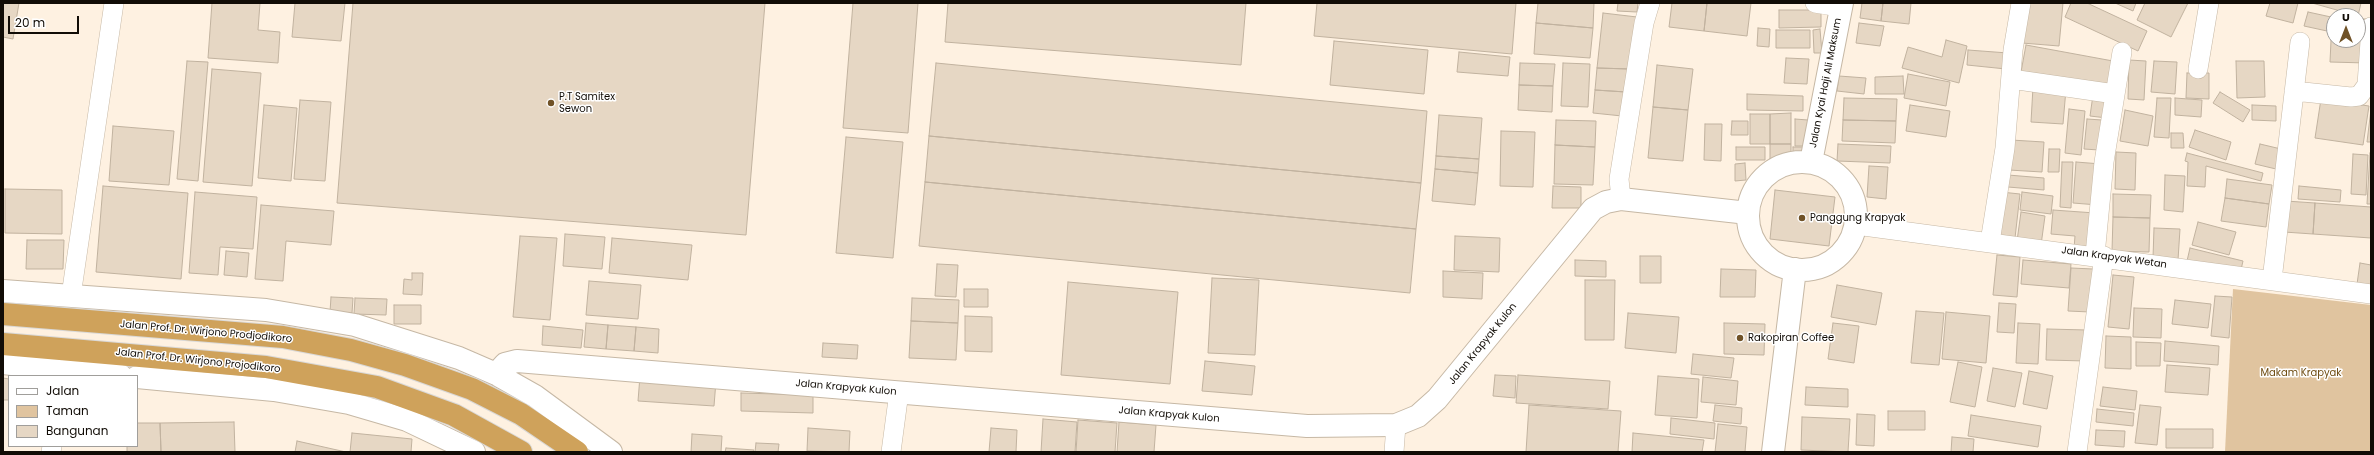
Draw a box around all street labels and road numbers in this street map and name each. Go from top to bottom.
street label: Jalan Kyai Haji Ali Maksum [1808,17,1844,149]
street label: Jalan Krapyak Wetan [2060,245,2168,271]
street label: Jalan Krapyak Kulon [1446,301,1520,387]
street label: Jalan Prof. Dr. Wirjono Prodjodikoro [119,318,293,346]
street label: Jalan Prof. Dr. Wirjono Projodikoro [115,346,281,376]
street label: Jalan Krapyak Kulon [795,378,897,398]
street label: Jalan Krapyak Kulon [1118,405,1220,425]

